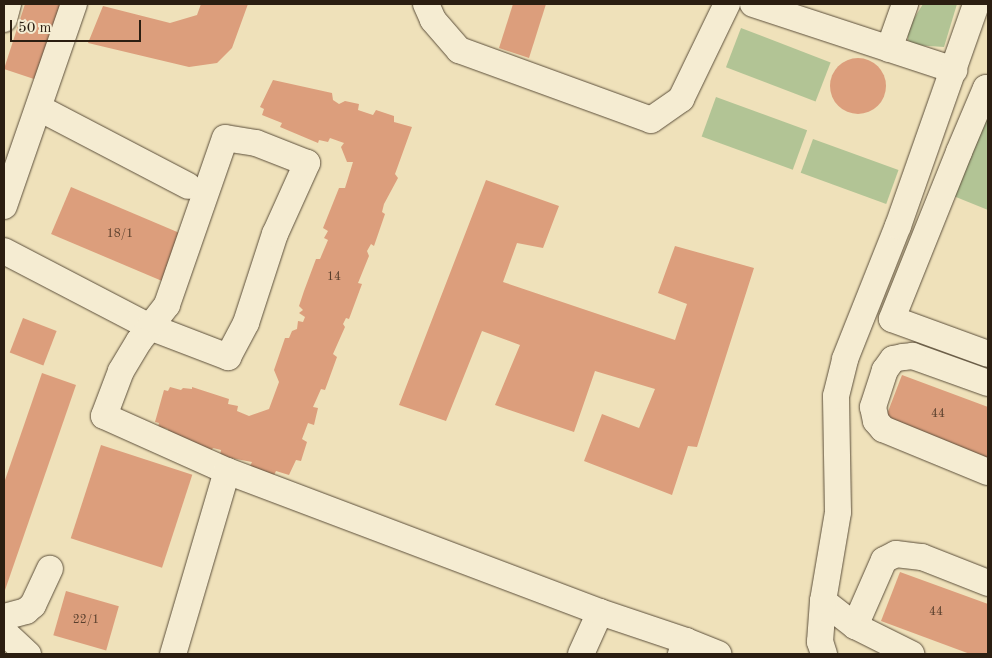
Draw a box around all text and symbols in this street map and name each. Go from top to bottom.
scale bar [12,10,144,42]
text: 50 m [18,21,52,36]
house number: 18/1 [107,228,133,242]
house number: 14 [327,271,341,285]
house number: 44 [931,408,945,422]
house number: 44 [929,606,943,620]
house number: 22/1 [73,614,99,628]

